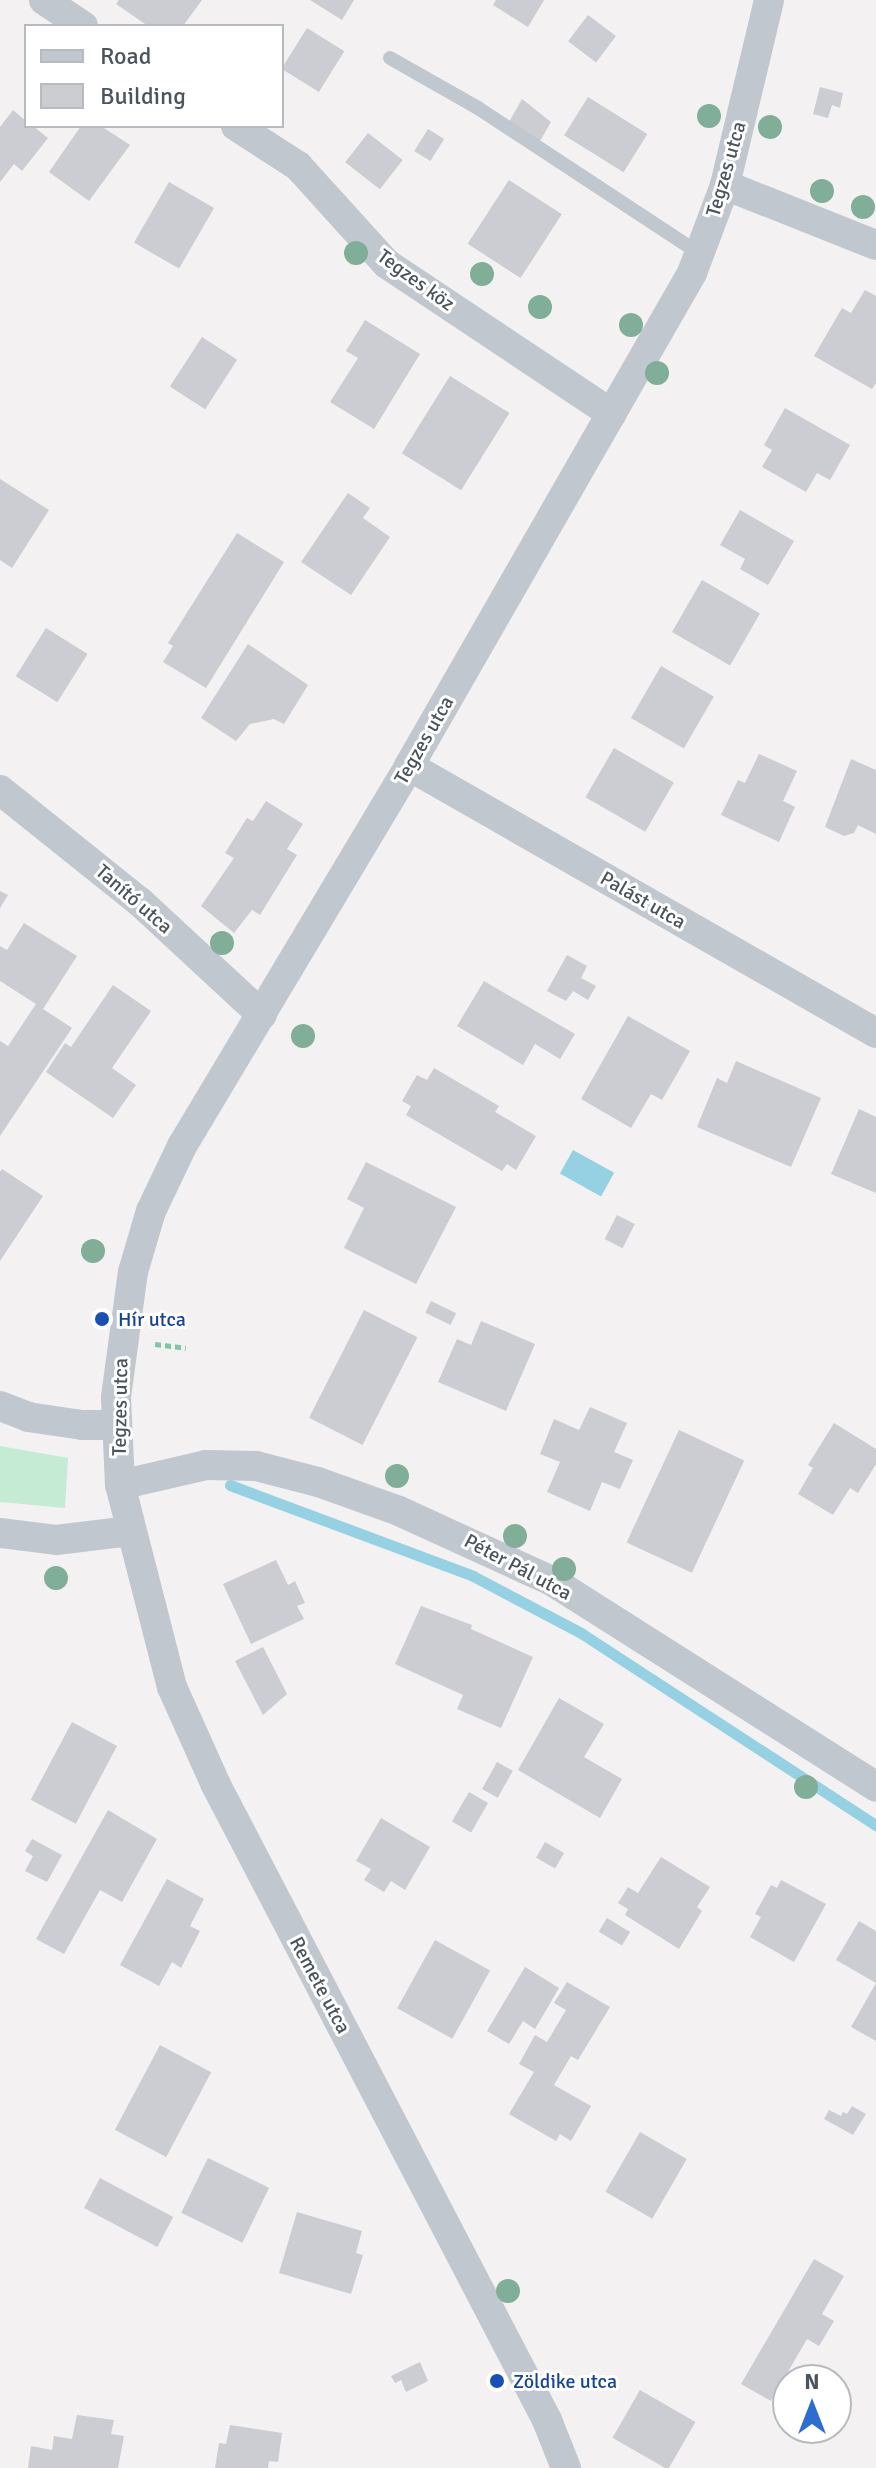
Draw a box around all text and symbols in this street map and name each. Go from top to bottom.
legend [24,24,284,128]
text: Road [100,41,151,71]
text: Building [100,81,186,111]
street label: Tegzes utca [701,119,751,219]
street label: Tegzes köz [373,244,459,316]
street label: Tegzes utca [389,692,459,788]
street label: Tanító utca [91,859,177,939]
street label: Palást utca [596,866,690,934]
place label: Hír utca [118,1307,186,1331]
marker: Hír utca [93,1310,111,1328]
street label: Tegzes utca [107,1358,133,1456]
street label: Péter Pál utca [460,1529,576,1605]
street label: Remete utca [284,1932,356,2038]
north arrow [772,2364,852,2444]
text: N [804,2368,820,2395]
place label: Zöldike utca [513,2369,617,2393]
marker: Zöldike utca [488,2372,506,2390]

